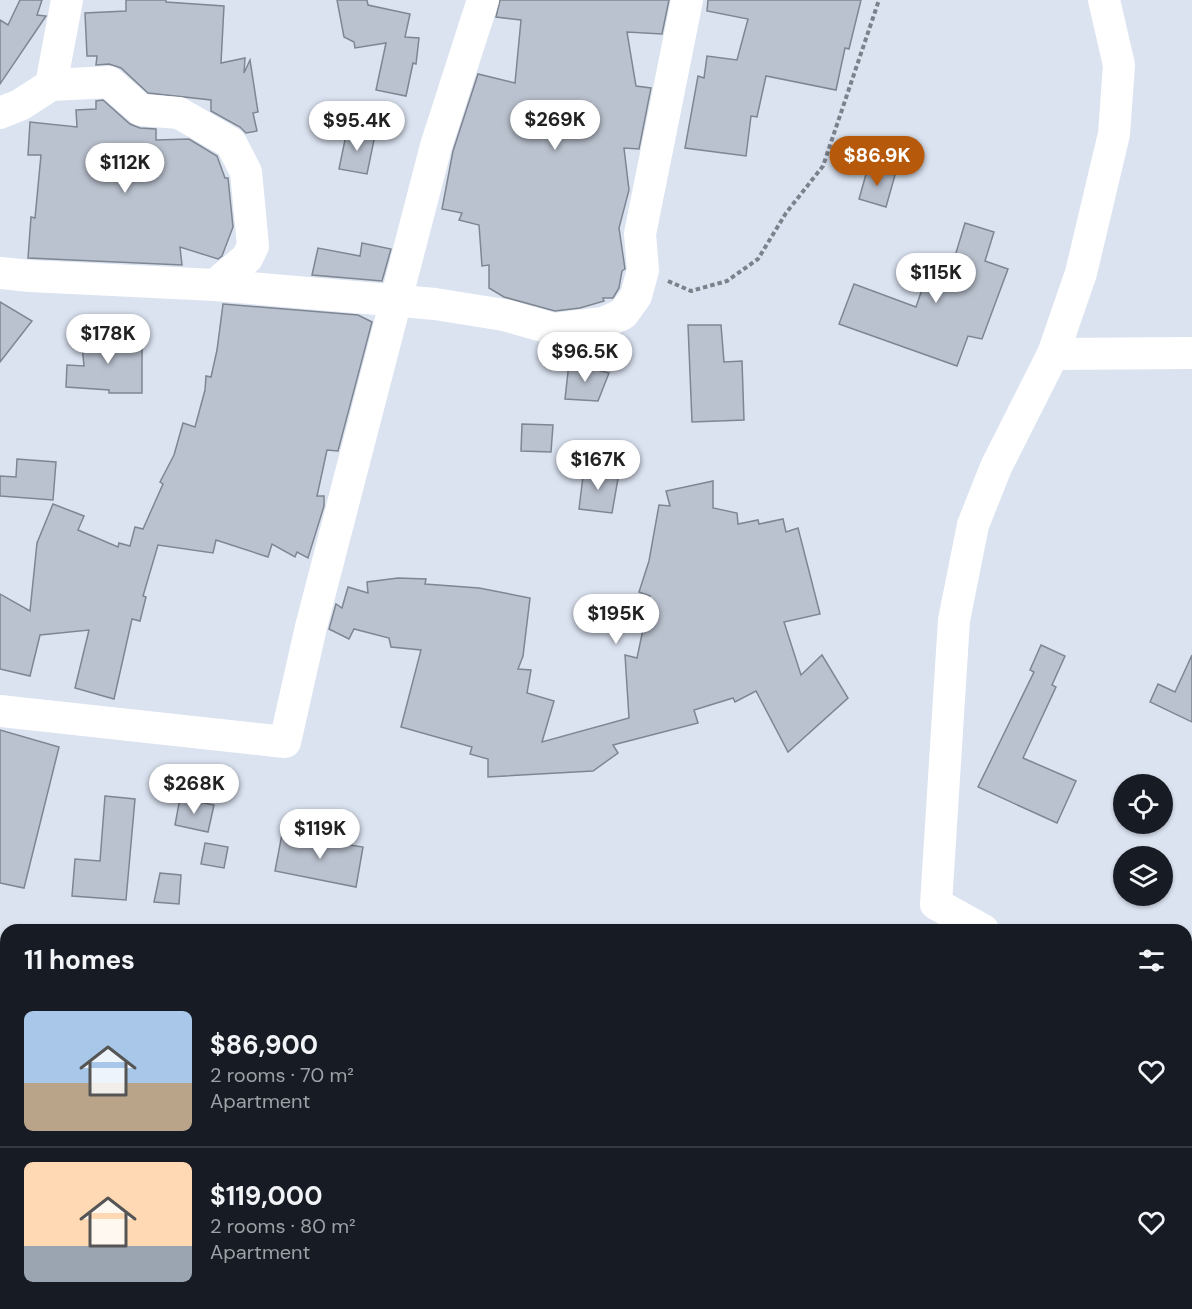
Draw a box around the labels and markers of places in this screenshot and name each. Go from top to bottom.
pin: $269K [513,100,597,151]
pin: $95.4K [308,101,406,152]
pin: $86.9K [828,136,926,187]
pin: $112K [83,143,167,194]
pin: $115K [894,253,978,304]
pin: $178K [66,314,150,365]
pin: $96.5K [536,332,634,383]
pin: $167K [556,440,640,491]
pin: $195K [574,594,658,645]
pin: $268K [152,764,236,815]
pin: $119K [278,809,362,860]

